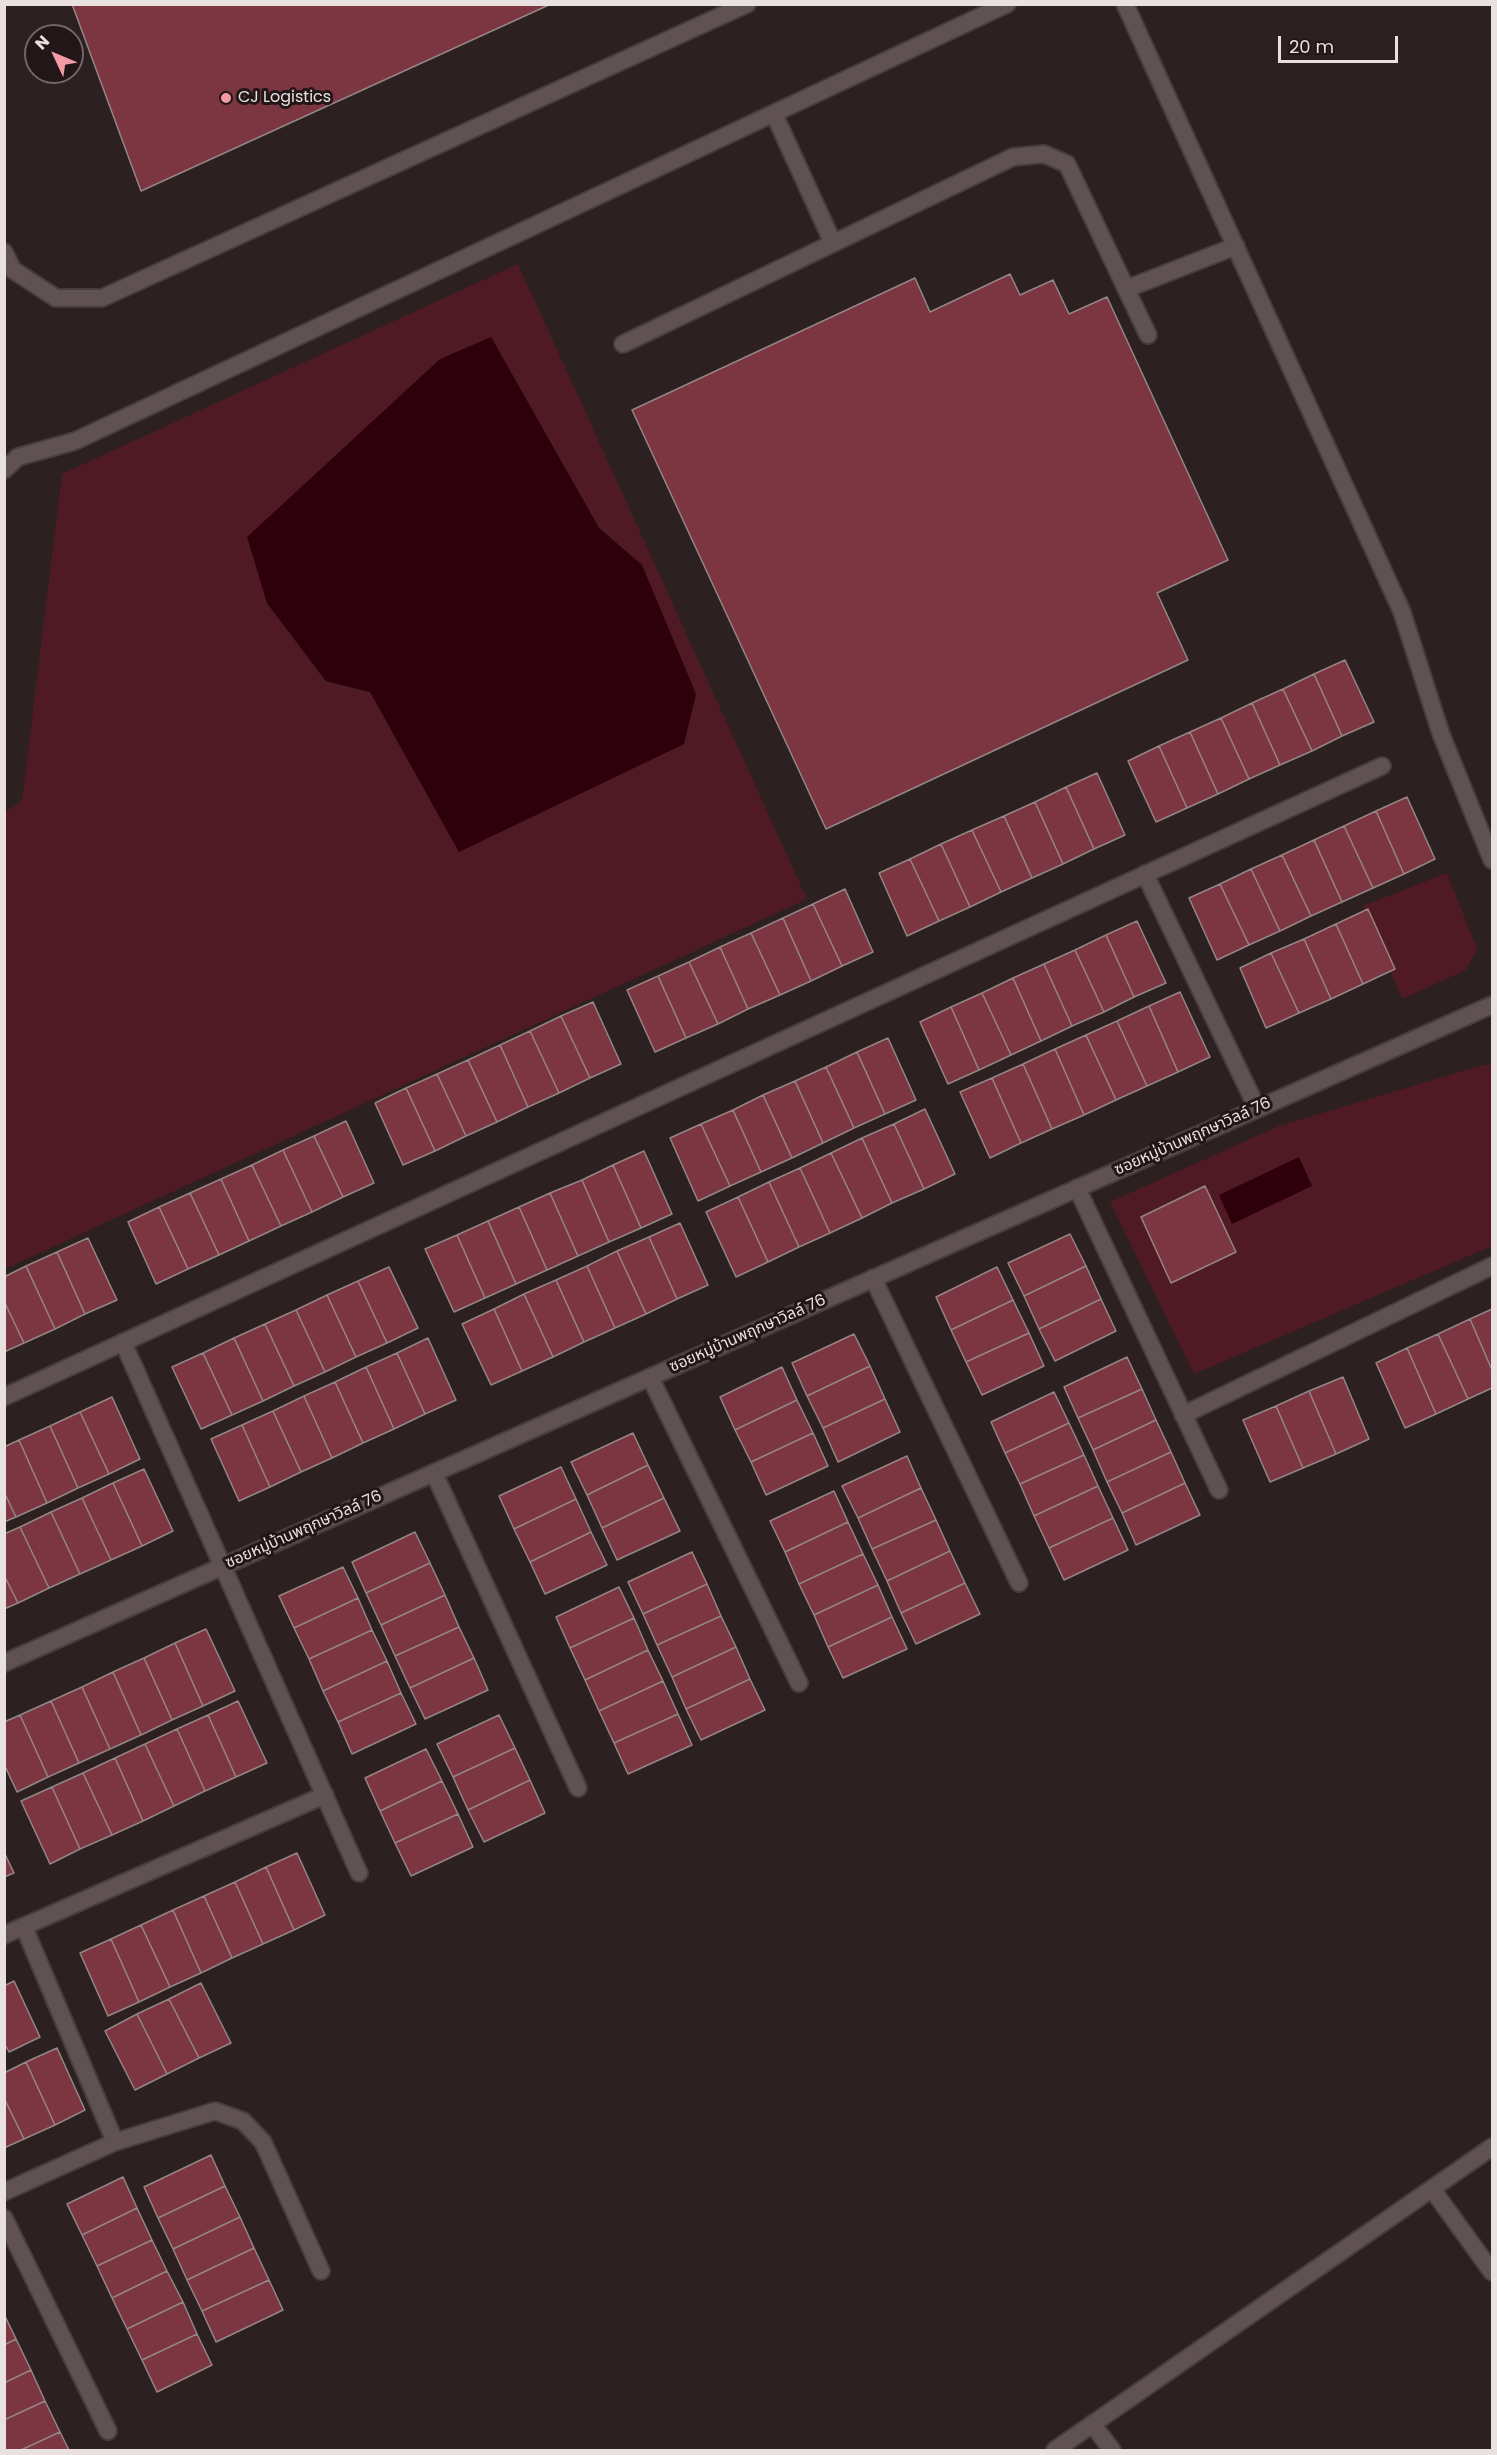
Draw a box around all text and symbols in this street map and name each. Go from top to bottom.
north arrow [24,24,84,84]
scale bar [1281,24,1401,62]
text: N [30,30,55,55]
text: 20 m [1289,34,1334,59]
place label: CJ Logistics [238,88,331,108]
marker: CJ Logistics [219,91,233,105]
street label: ซอยหมู่บ้านพฤกษาวิลล์ 76 [1112,1094,1274,1180]
street label: ซอยหมู่บ้านพฤกษาวิลล์ 76 [667,1291,829,1377]
street label: ซอยหมู่บ้านพฤกษาวิลล์ 76 [223,1487,385,1573]

